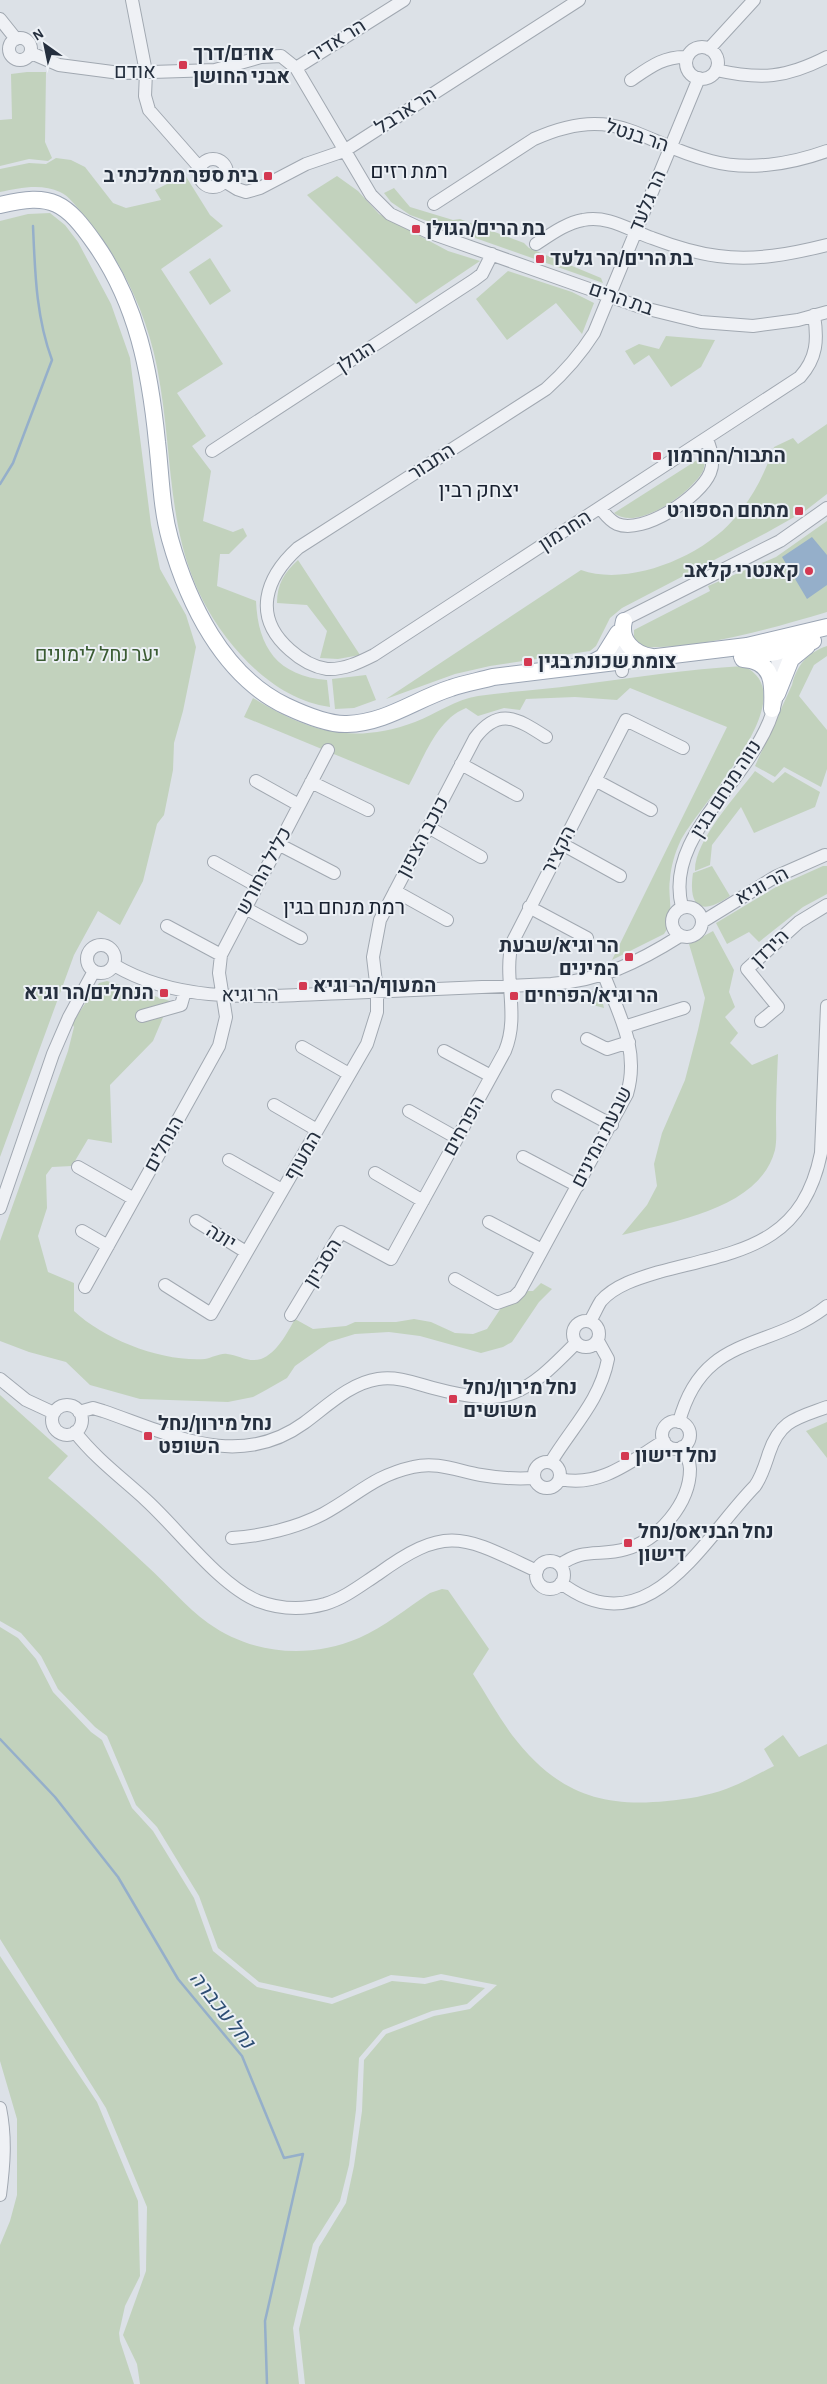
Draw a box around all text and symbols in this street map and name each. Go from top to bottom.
street label: הר אדיר [305,16,369,66]
north arrow [20,20,70,70]
text: N [31,26,46,43]
place label: אודם/דרך אבני החושן [193,44,290,87]
marker: אודם/דרך אבני החושן [177,59,189,71]
street label: אודם [114,62,156,82]
street label: הר ארבל [372,84,440,138]
street label: הר בנטל [603,116,671,156]
district label: רמת רזים [370,161,448,182]
place label: בית ספר ממלכתי ב [104,166,258,186]
street label: הר גלעד [626,167,670,235]
marker: בית ספר ממלכתי ב [262,170,274,182]
place label: בת הרים/הגולן [426,219,546,239]
marker: בת הרים/הגולן [410,223,422,235]
place label: בת הרים/הר גלעד [550,249,693,269]
marker: בת הרים/הר גלעד [534,253,546,265]
street label: בת הרים [586,279,656,319]
street label: הגולן [333,337,379,377]
street label: התבור [405,440,459,484]
place label: התבור/החרמון [667,446,786,466]
marker: התבור/החרמון [651,450,663,462]
district label: יצחק רבין [439,480,519,501]
place label: מתחם הספורט [667,501,789,521]
marker: מתחם הספורט [793,505,805,517]
street label: החרמון [535,507,595,555]
place label: קאנטרי קלאב [684,561,799,581]
marker: קאנטרי קלאב [803,565,815,577]
park label: יער נחל לימונים [35,645,159,665]
place label: צומת שכונת בגין [538,652,677,672]
marker: צומת שכונת בגין [522,656,534,668]
street label: נווה מנחם בגין [687,736,765,842]
street label: כוכב הצפון [393,793,453,881]
street label: הקציר [539,823,579,877]
street label: כליל החורש [233,824,295,918]
street label: הר וגיא [732,863,792,909]
district label: רמת מנחם בגין [283,897,405,918]
street label: הירדן [747,926,793,970]
place label: הר וגיא/שבעת המינים [499,936,619,979]
marker: הר וגיא/שבעת המינים [623,951,635,963]
place label: המעוף/הר וגיא [313,976,436,996]
marker: המעוף/הר וגיא [297,980,309,992]
place label: הנחלים/הר וגיא [24,983,154,1003]
street label: הר וגיא [221,985,279,1005]
place label: הר וגיא/הפרחים [524,986,658,1006]
marker: הנחלים/הר וגיא [158,987,170,999]
marker: הר וגיא/הפרחים [508,990,520,1002]
street label: שבעת המינים [568,1083,636,1191]
street label: הפרחים [439,1093,489,1159]
street label: הנחלים [141,1113,187,1175]
street label: המעוף [281,1128,325,1184]
street label: יונה [203,1220,239,1254]
street label: הסביון [301,1235,345,1291]
place label: נחל מירון/נחל משושים [463,1378,577,1421]
marker: נחל מירון/נחל משושים [447,1393,459,1405]
place label: נחל מירון/נחל השופט [158,1414,272,1457]
marker: נחל מירון/נחל השופט [142,1430,154,1442]
place label: נחל דישון [635,1446,717,1466]
marker: נחל דישון [619,1450,631,1462]
place label: נחל הבניאס/נחל דישון [638,1522,774,1565]
marker: נחל הבניאס/נחל דישון [622,1537,634,1549]
water label: נחל עכברה [186,1968,259,2054]

